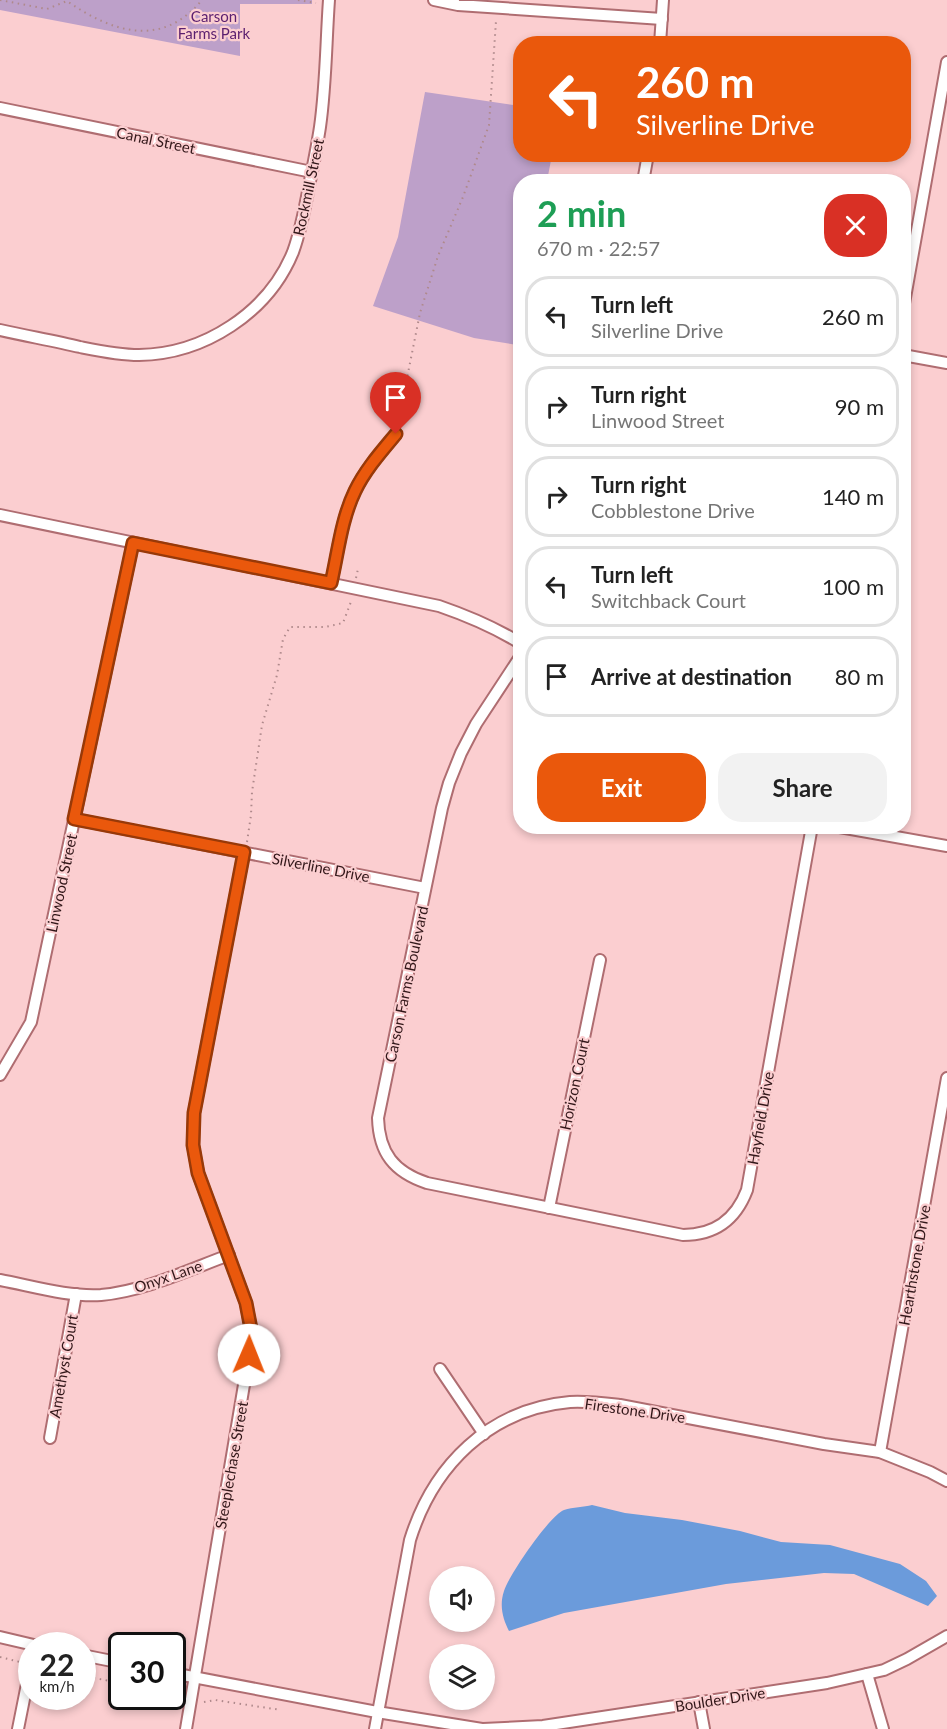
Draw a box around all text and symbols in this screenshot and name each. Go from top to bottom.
park label: Carson Farms Park [178,7,251,42]
text: 260 m [636,57,754,107]
icon: left [537,60,615,138]
text: Silverline Drive [636,108,814,141]
street label: Canal Street [115,123,198,157]
street label: Rockmill Street [289,136,327,237]
text: 2 min [537,191,626,235]
button: close [824,194,887,257]
text: 670 m · 22:57 [537,236,660,260]
text: Turn left [591,291,673,318]
icon: left [540,300,573,333]
text: 260 m [822,303,884,330]
text: Silverline Drive [591,318,723,342]
pin [370,372,421,434]
icon: arrive [379,381,412,414]
text: Turn right [591,381,686,408]
icon: right [540,390,573,423]
text: 90 m [835,393,884,420]
text: Linwood Street [591,408,724,432]
text: Turn right [591,471,686,498]
icon: right [540,480,573,513]
text: 140 m [822,483,884,510]
text: Cobblestone Drive [591,498,755,522]
text: Turn left [591,561,673,588]
icon: left [540,570,573,603]
text: 100 m [822,573,884,600]
text: Switchback Court [591,588,746,612]
icon: arrive [540,660,573,693]
text: Arrive at destination [591,663,792,690]
text: 80 m [835,663,884,690]
button: Exit [537,753,706,822]
button: Share [718,753,887,822]
street label: Linwood Street [42,832,80,934]
street label: Silverline Drive [271,849,371,885]
street label: Carson Farms Boulevard [381,904,431,1064]
street label: Horizon Court [555,1036,593,1132]
street label: Hayfield Drive [743,1070,777,1166]
street label: Hearthstone Drive [895,1203,933,1327]
street label: Onyx Lane [132,1256,204,1296]
street label: Amethyst Court [45,1312,81,1419]
position arrow [217,1323,281,1387]
street label: Firestone Drive [584,1394,687,1426]
street label: Steeplechase Street [211,1399,251,1530]
map controls [429,1566,495,1710]
button: sound [429,1566,495,1632]
speed limit sign: 30 [108,1632,186,1710]
button: layers [429,1644,495,1710]
text: 22 [40,1646,74,1682]
text: km/h [39,1677,75,1695]
street label: Boulder Drive [674,1683,766,1715]

